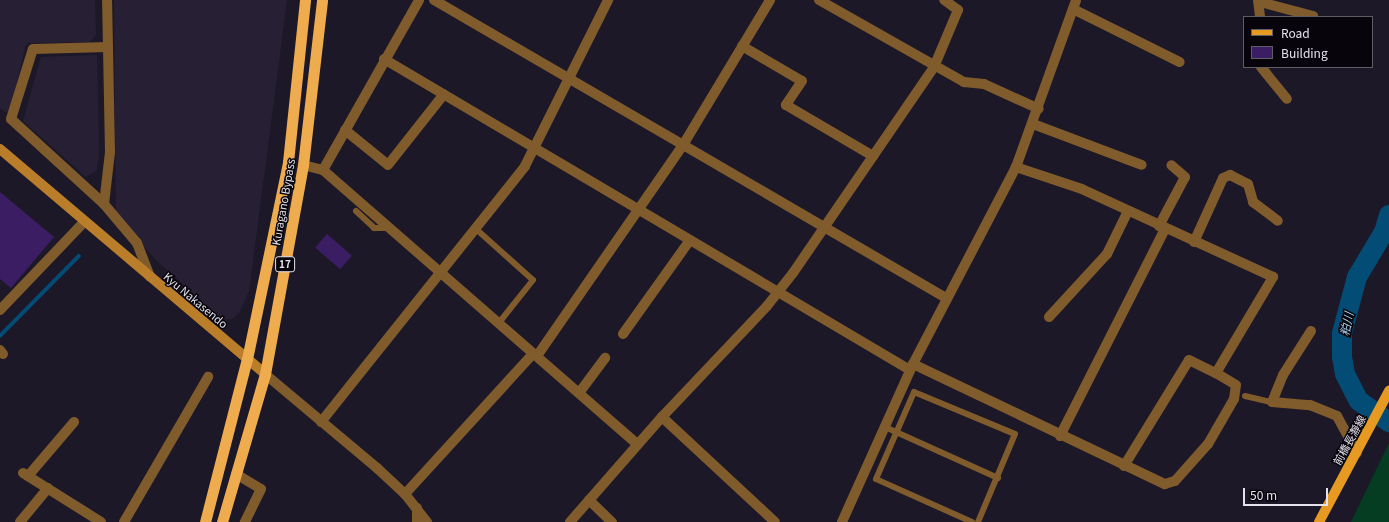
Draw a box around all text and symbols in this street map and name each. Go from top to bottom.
legend [1243,16,1373,68]
text: Road [1281,24,1310,41]
text: Building [1281,44,1328,61]
street label: Kuragano Bypass [269,158,297,246]
road number: 17 [275,256,295,272]
street label: Kyu Nakasendo [161,269,231,331]
water label: 粕川 [1336,311,1356,337]
street label: 前橋長瀞線 [1330,413,1368,467]
scale bar [1245,480,1330,506]
text: 50 m [1250,486,1277,503]

